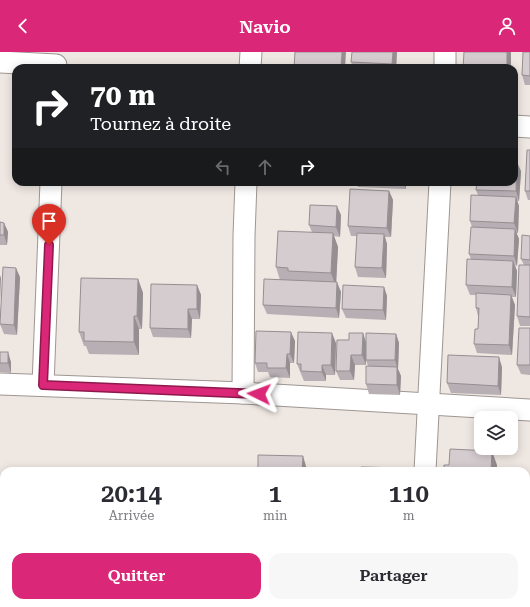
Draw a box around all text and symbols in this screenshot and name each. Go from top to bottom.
icon: back [12,15,34,37]
icon: person [496,15,518,37]
text: Navio [239,16,291,37]
text: 70 m [90,79,155,112]
icon: right [24,80,76,132]
text: Tournez à droite [90,113,231,134]
icon: left [212,156,234,178]
icon: ahead [254,156,276,178]
icon: right [296,156,318,178]
pin [32,204,66,245]
icon: arrive [38,210,60,232]
position arrow [238,373,280,415]
map controls [474,411,518,455]
button: layers [474,411,518,455]
text: 20:14 [101,480,162,508]
text: 1 [269,480,282,508]
text: 110 [389,480,429,508]
text: Arrivée [109,508,154,523]
text: min [263,508,287,523]
text: m [403,508,415,523]
button: Quitter [12,553,261,599]
button: Partager [269,553,518,599]

